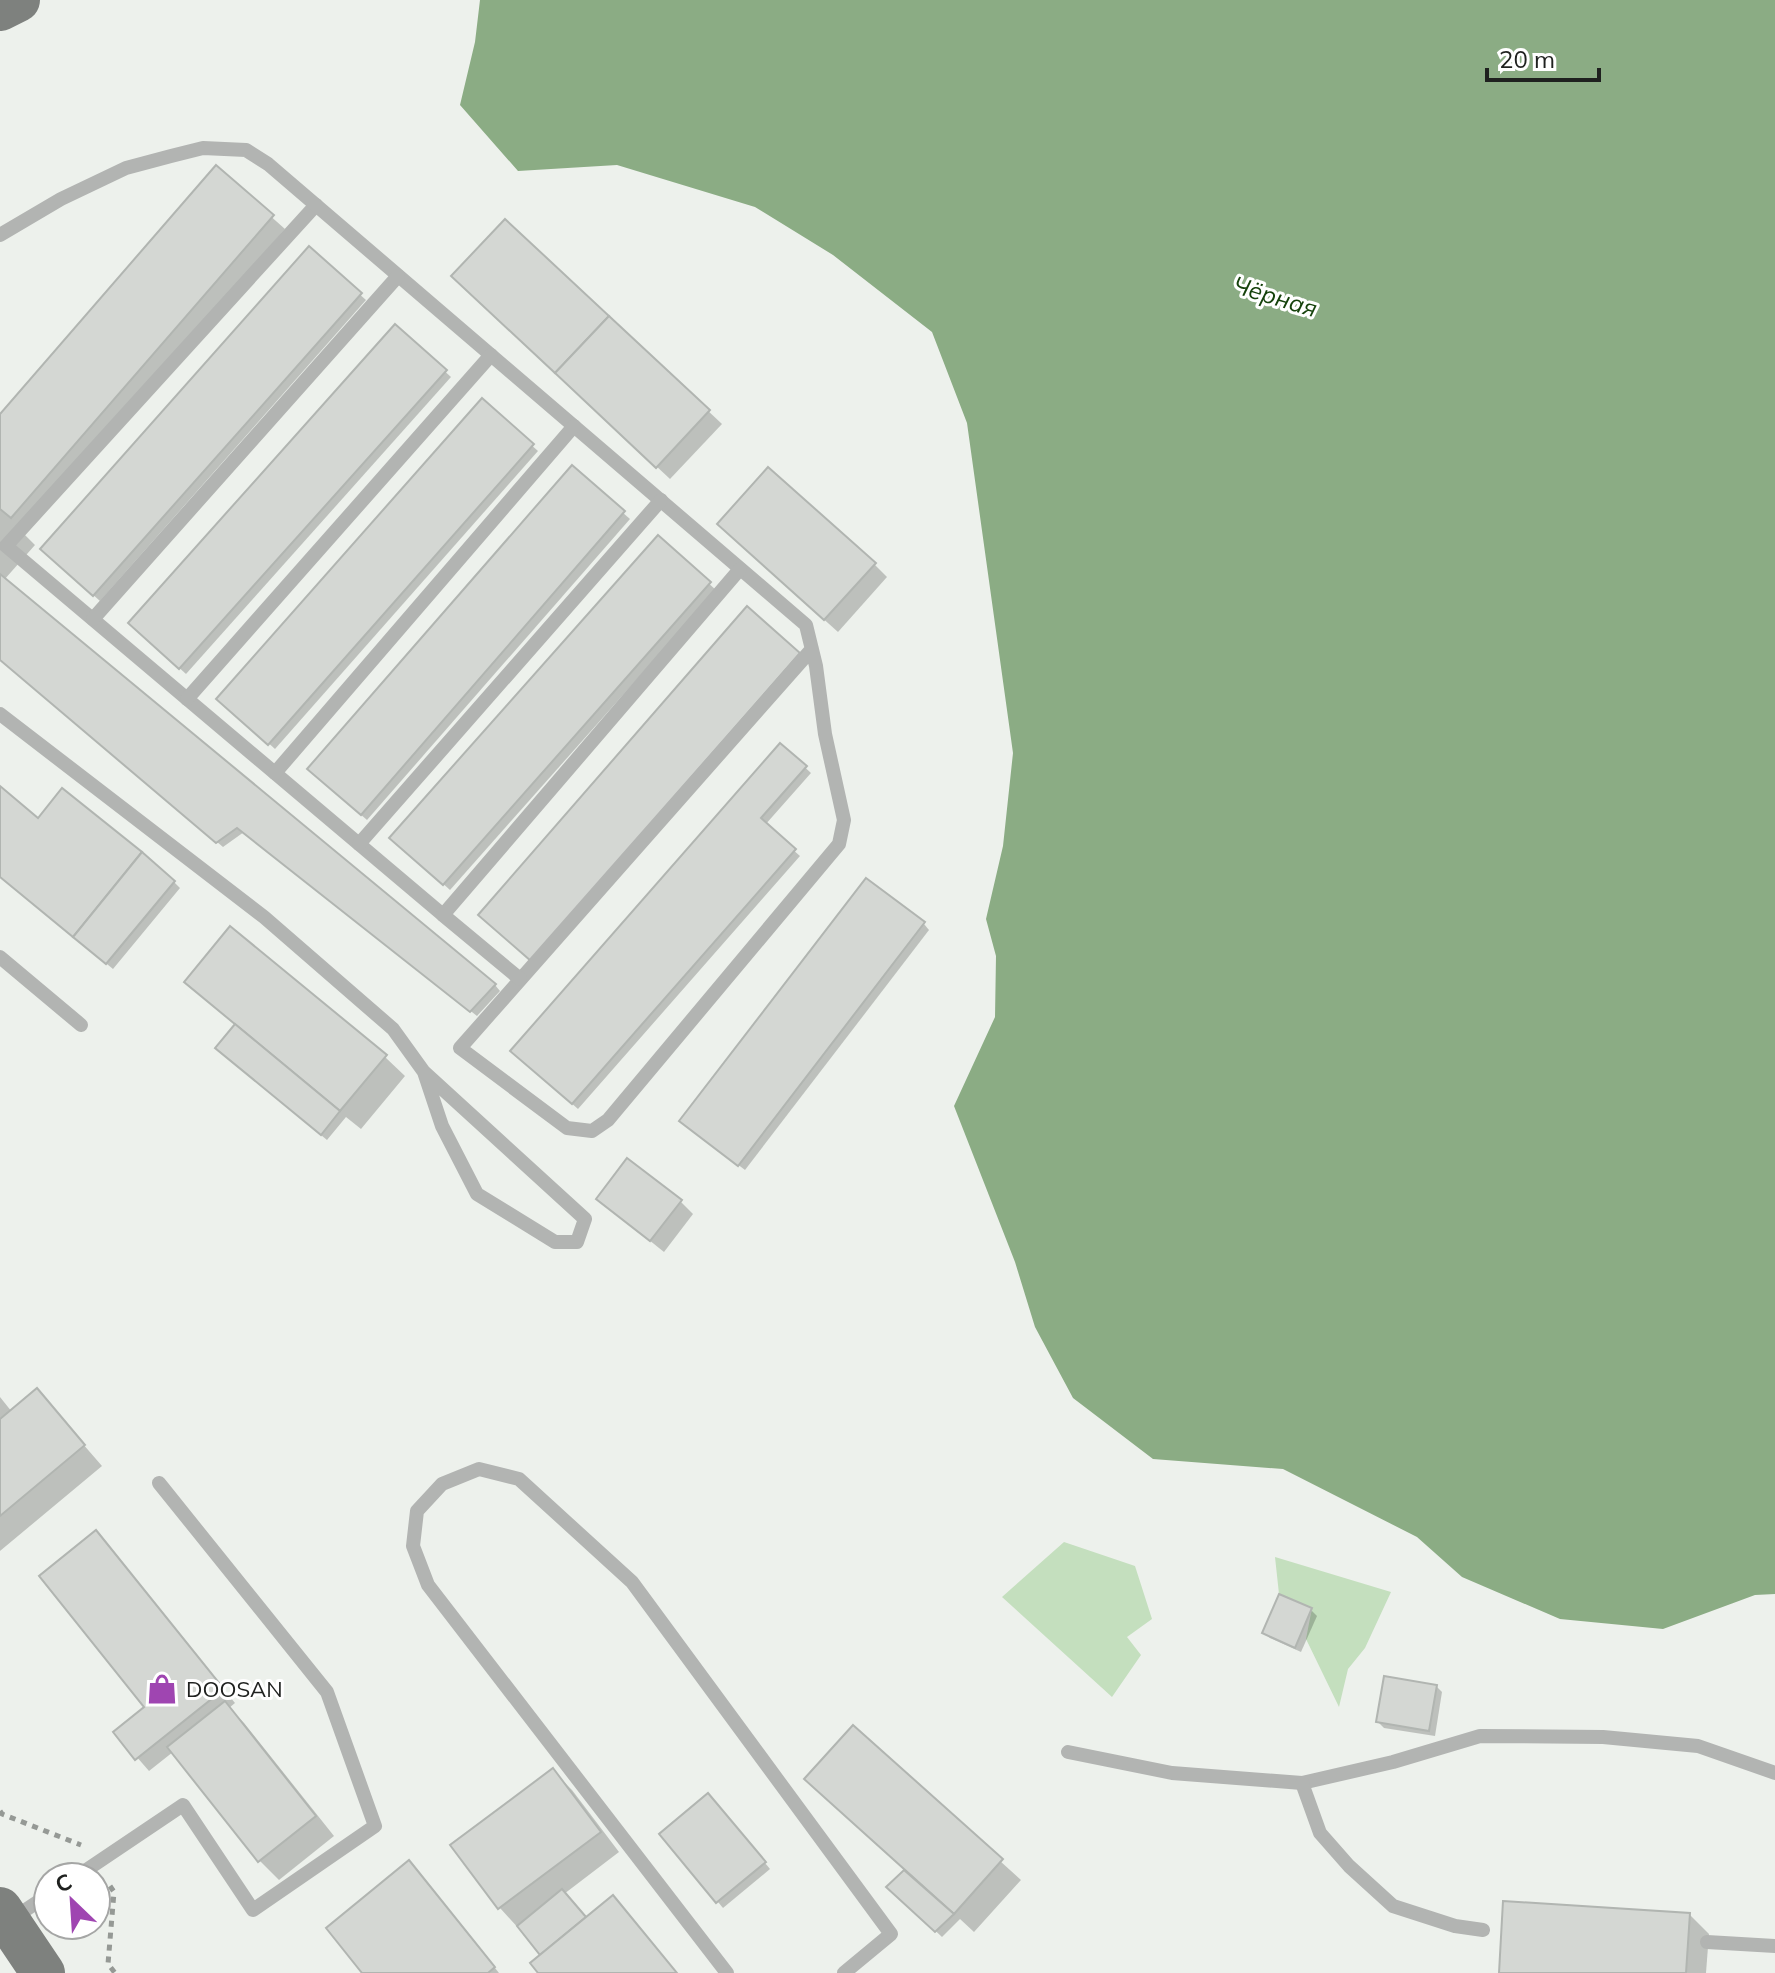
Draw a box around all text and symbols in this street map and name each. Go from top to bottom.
scale bar [1487,32,1599,82]
text: 20 m [1499,44,1555,74]
water label: Чёрная [1229,269,1321,323]
shop icon: DOOSAN [145,1672,179,1706]
place label: DOOSAN [186,1675,283,1703]
north arrow [32,1861,112,1941]
text: С [51,1867,76,1899]

